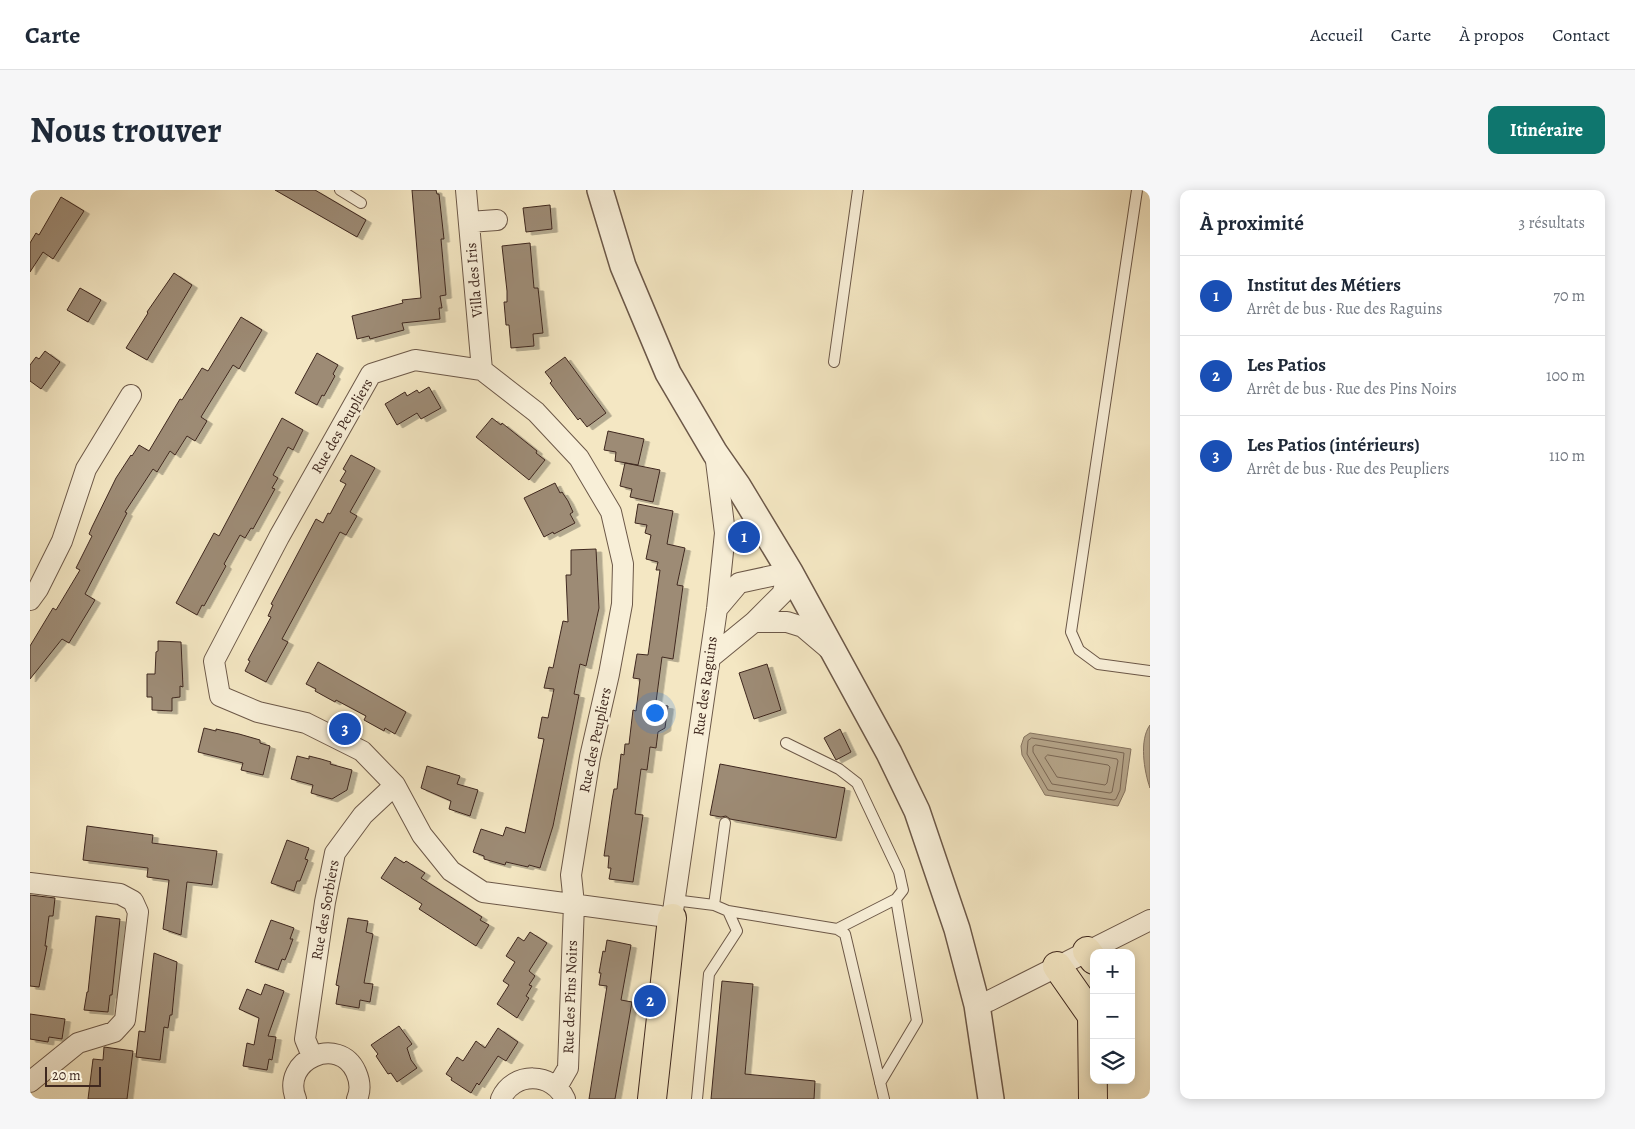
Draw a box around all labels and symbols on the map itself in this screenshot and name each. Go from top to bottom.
street label: Villa des Iris [461,242,487,319]
street label: Rue des Peupliers [307,375,377,477]
pin: 1 [728,518,760,556]
street label: Rue des Raguins [688,635,722,737]
street label: Rue des Peupliers [574,686,616,794]
your location [642,700,668,726]
pin: 3 [329,710,361,748]
street label: Rue des Sorbiers [306,858,344,962]
street label: Rue des Pins Noirs [558,940,582,1054]
pin: 2 [634,982,666,1020]
scale bar [45,1064,101,1087]

